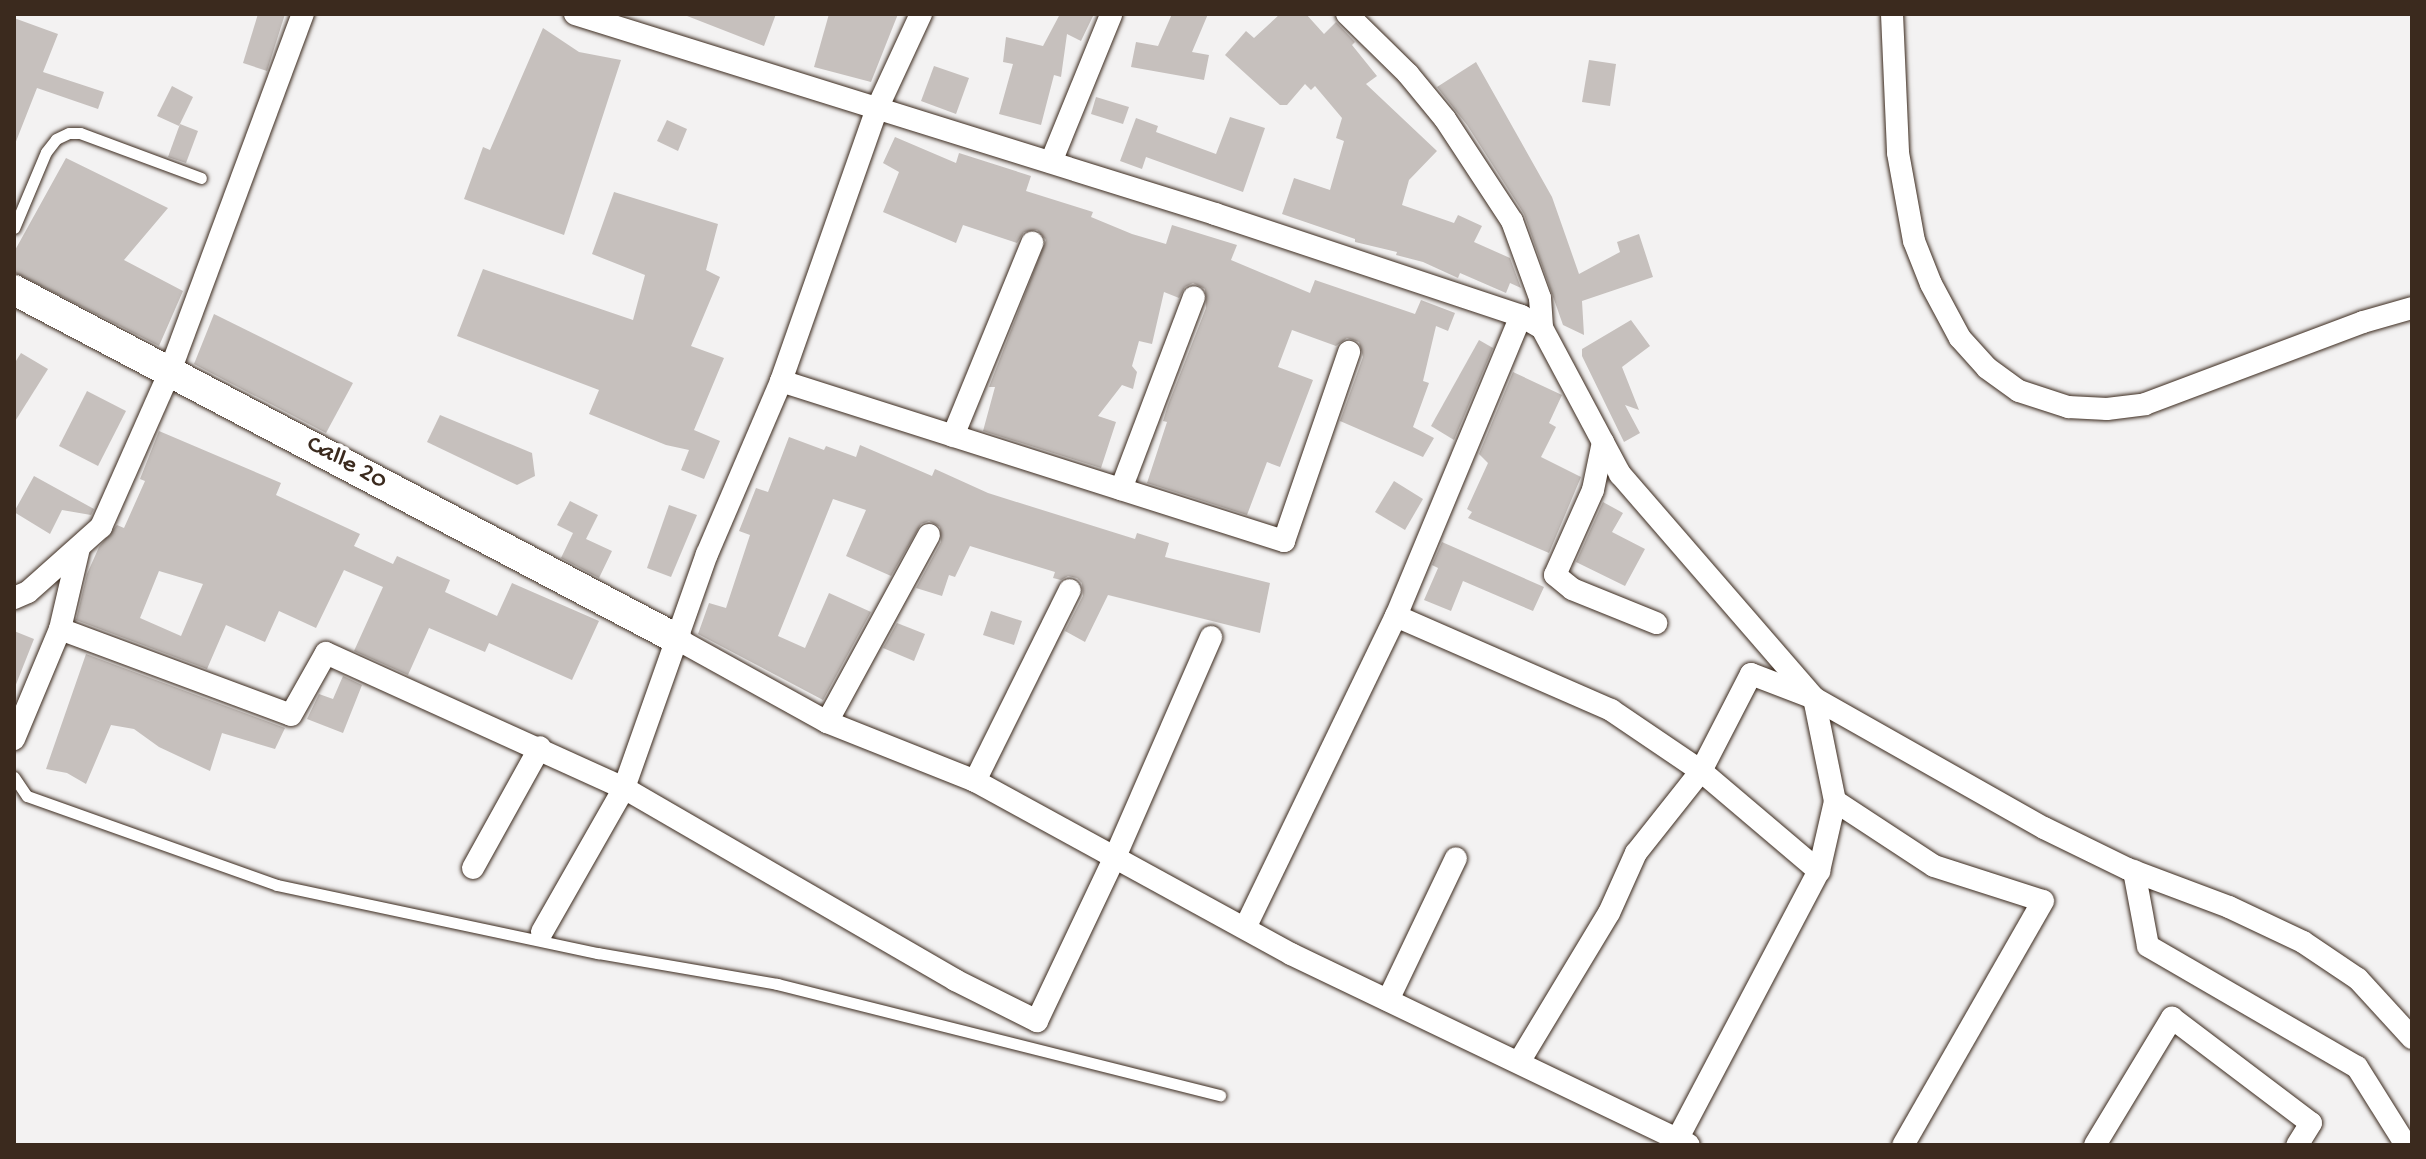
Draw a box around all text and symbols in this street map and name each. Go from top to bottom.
street label: Calle 20 [300,430,392,498]

